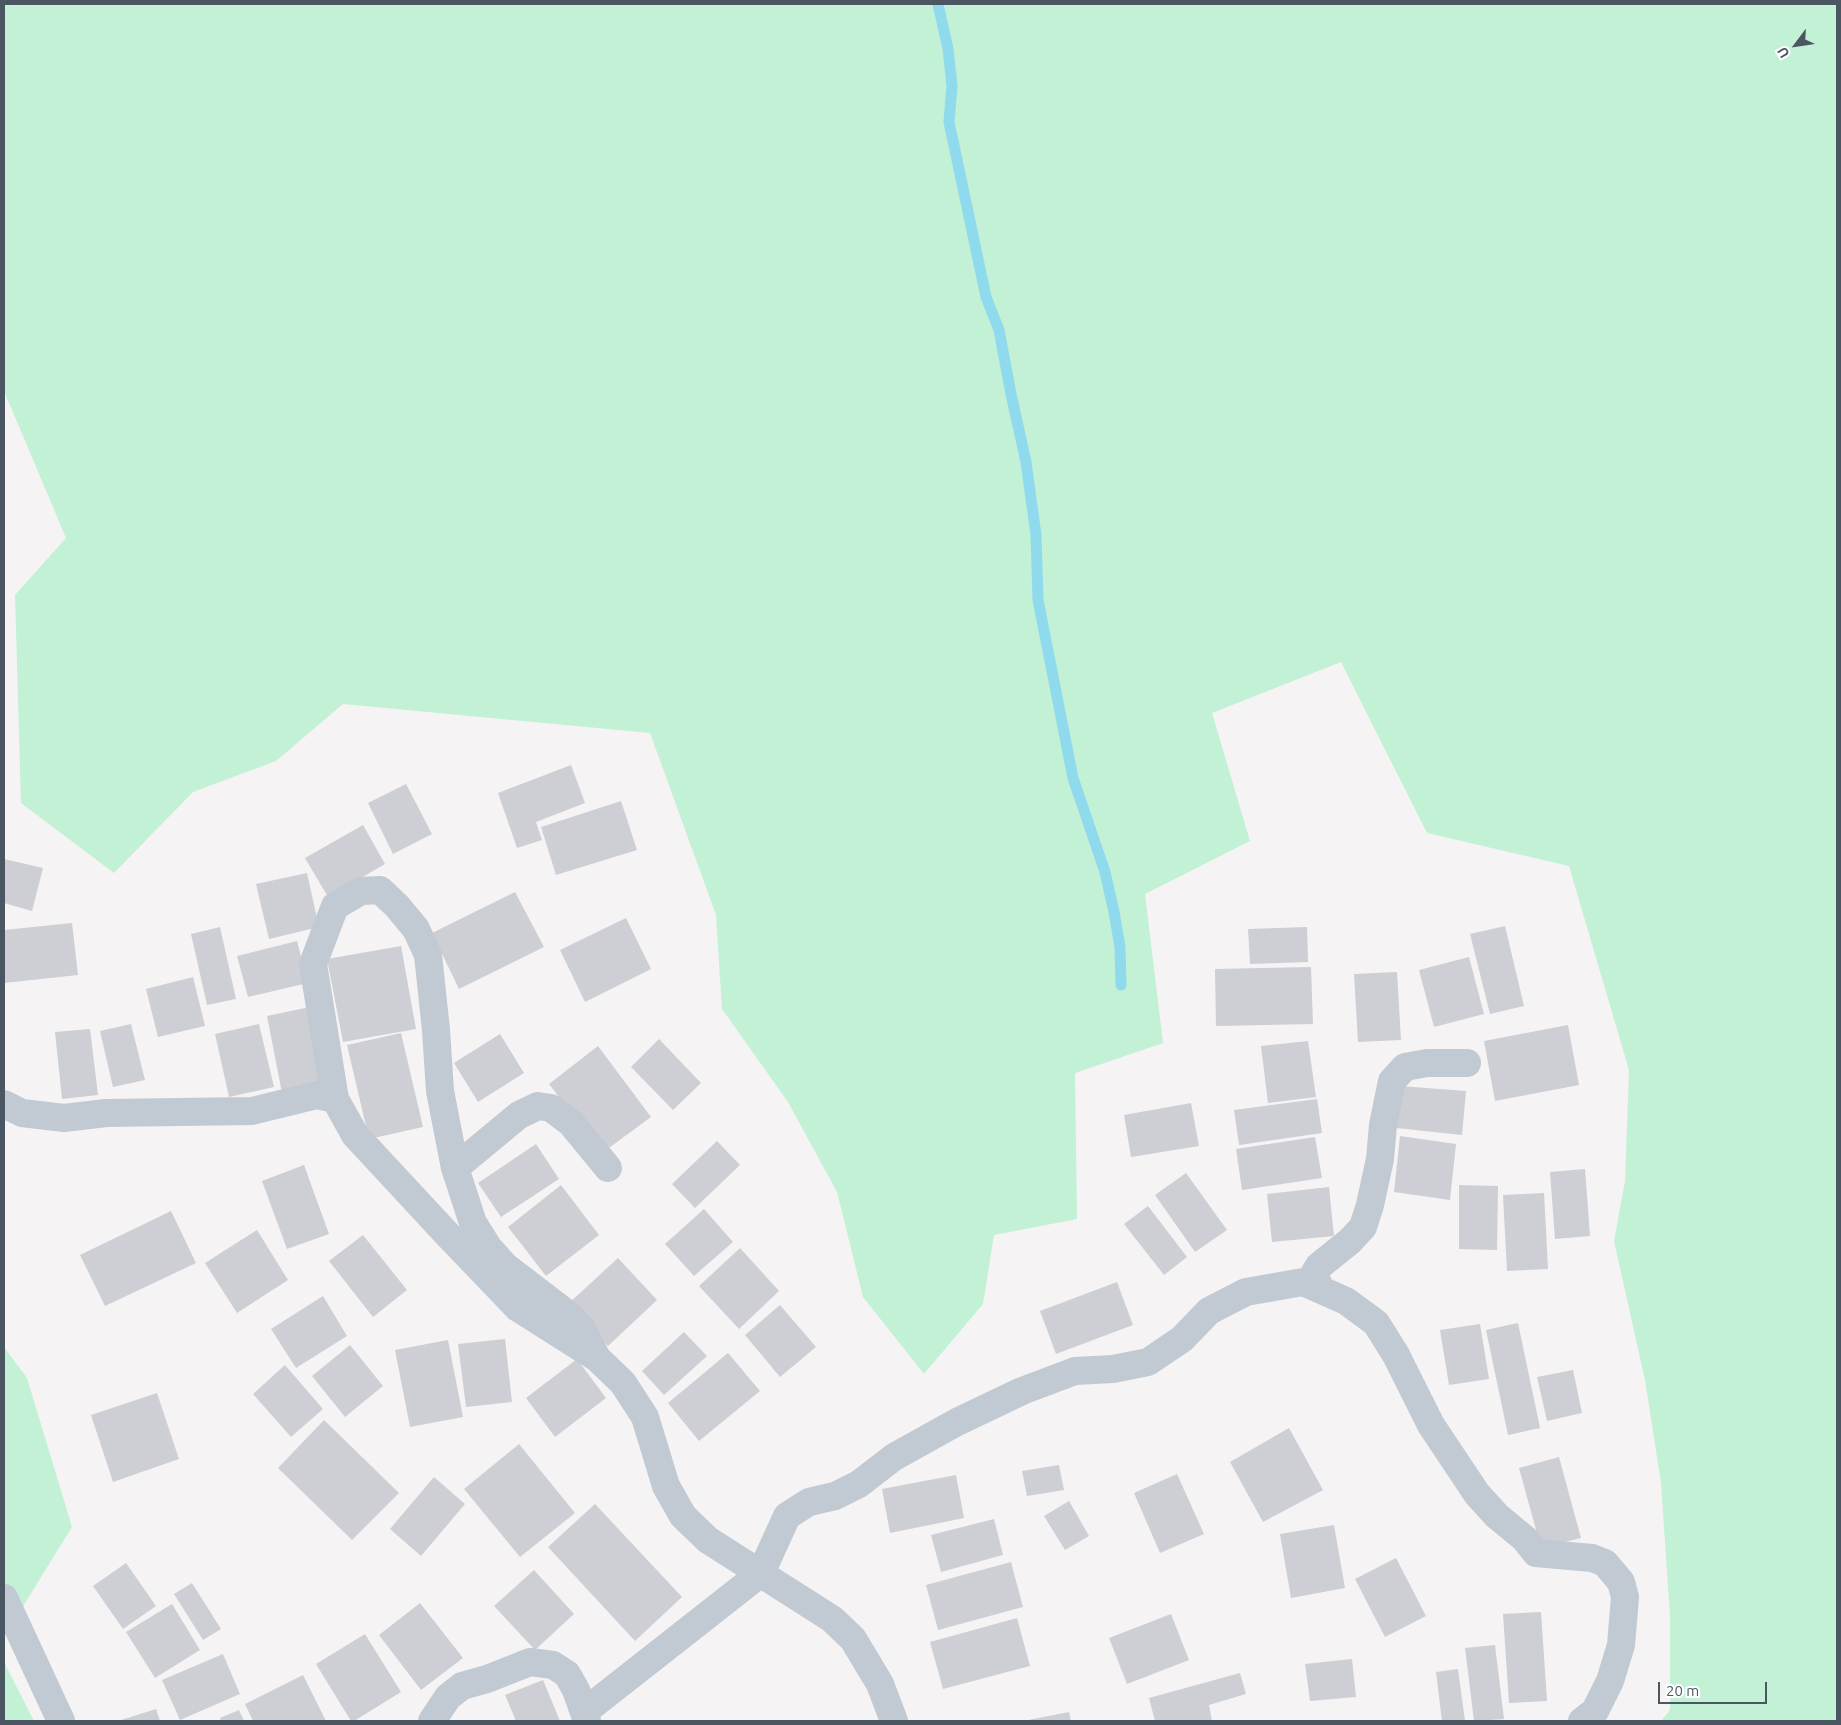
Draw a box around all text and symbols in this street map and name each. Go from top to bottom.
north arrow [1771,20,1821,70]
text: U [1774,44,1793,61]
scale bar [1661,1672,1770,1704]
text: 20 m [1666,1682,1699,1699]

